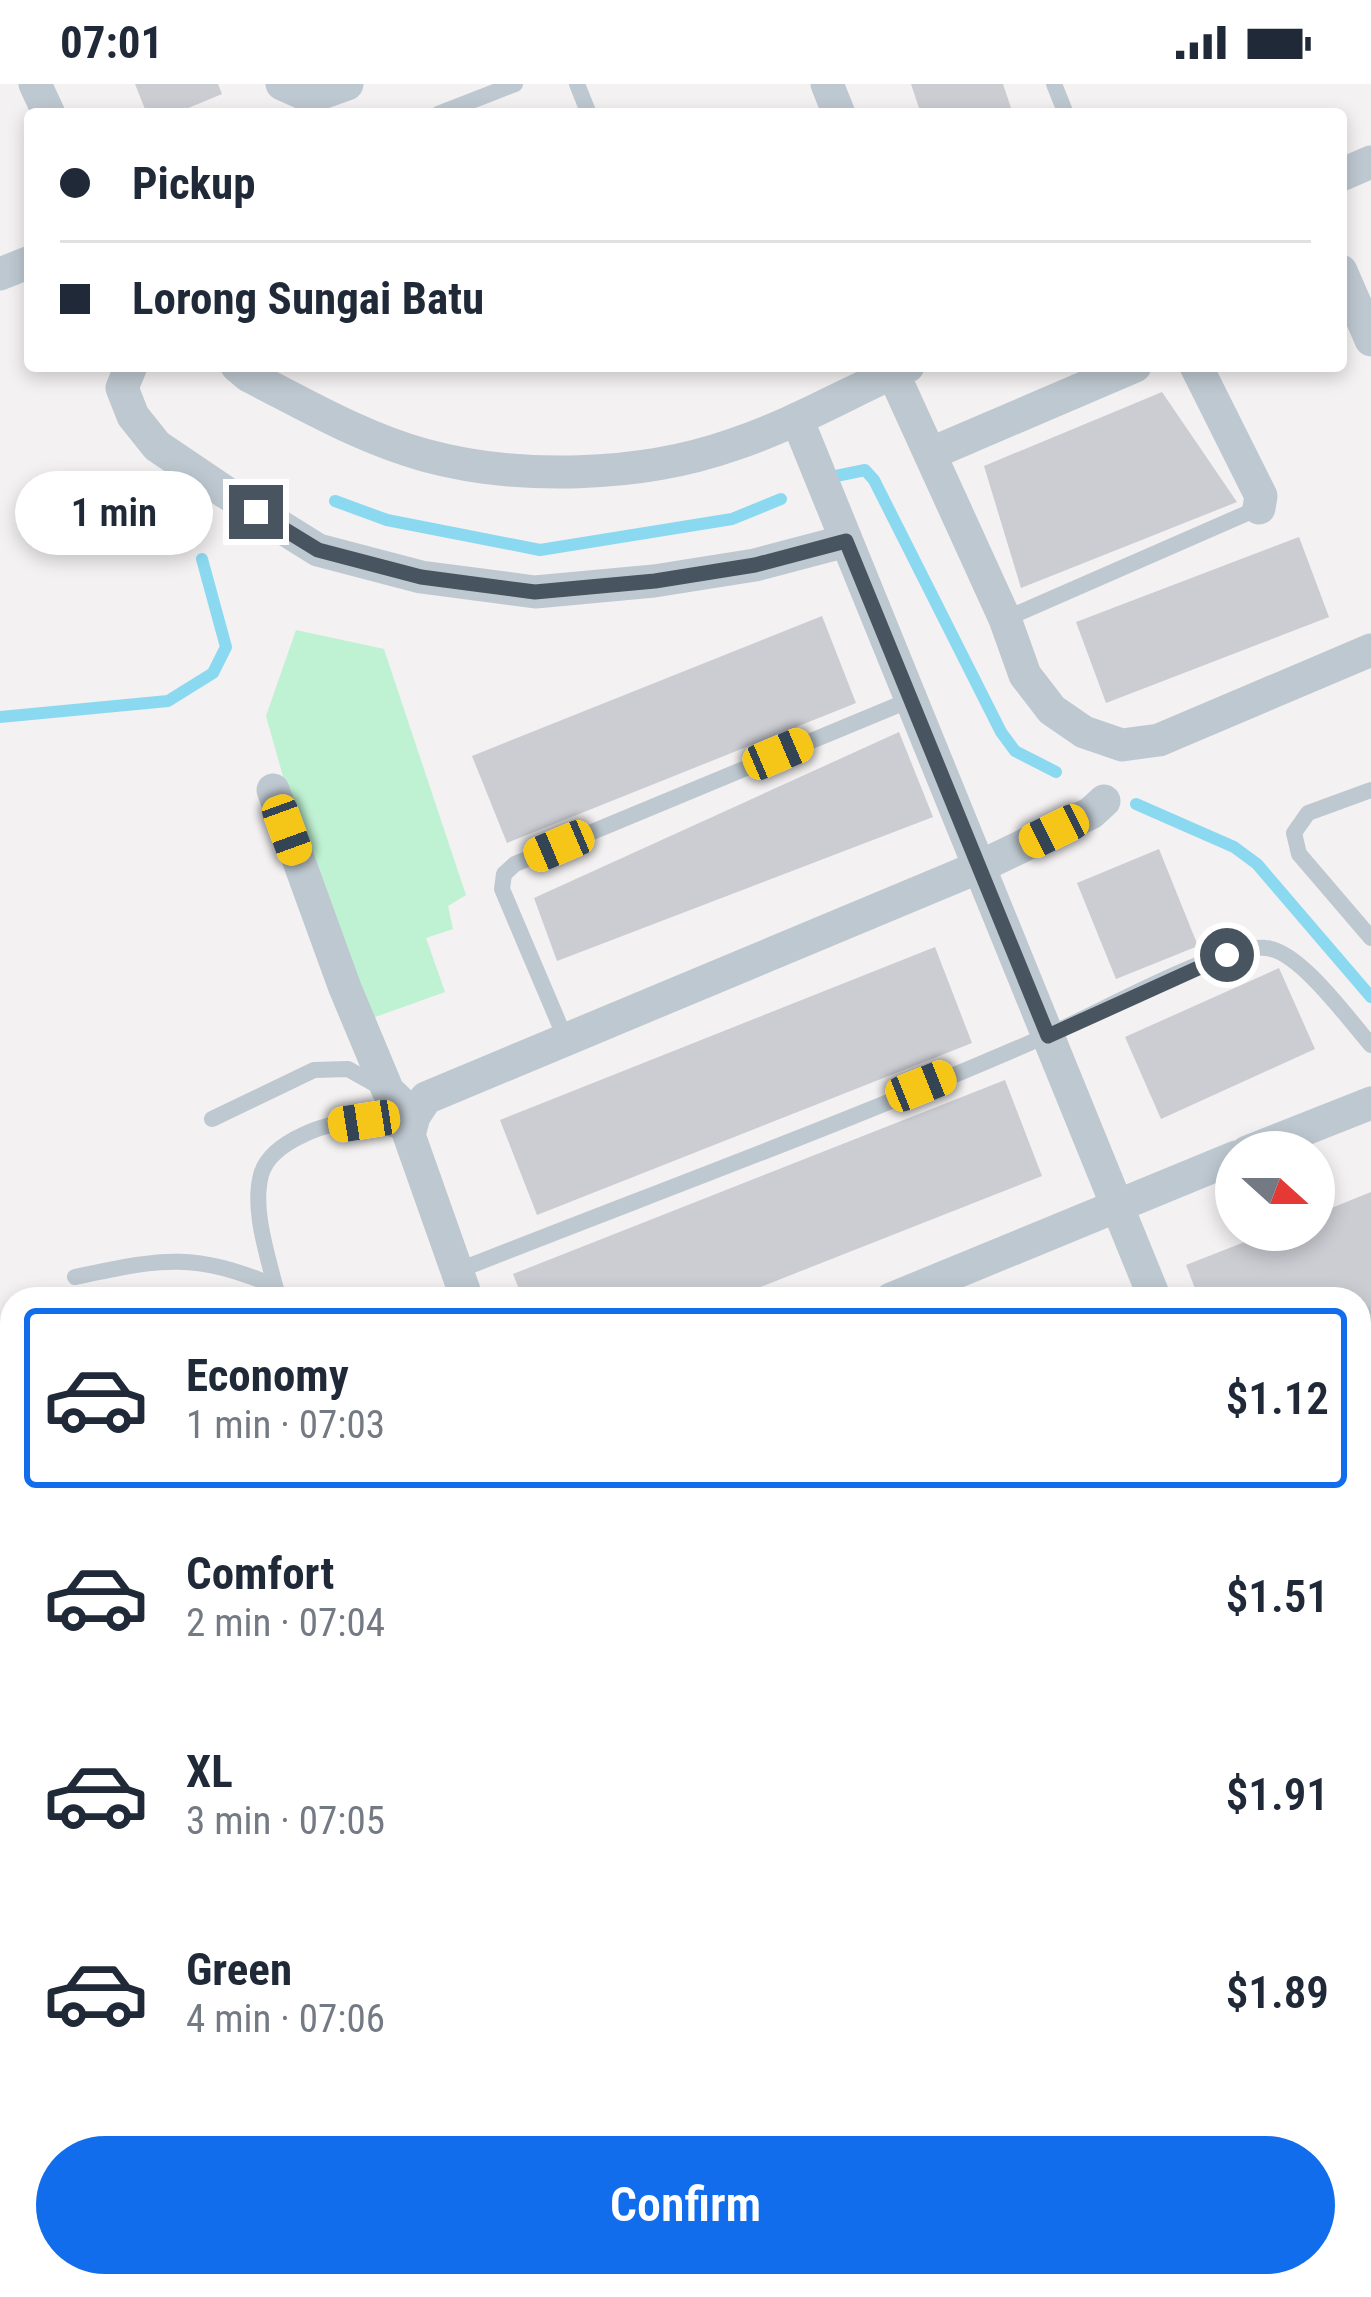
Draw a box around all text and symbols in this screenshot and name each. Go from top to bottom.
text: 07:01 [60,16,163,69]
text: Pickup [132,157,256,210]
text: Lorong Sungai Batu [132,272,484,325]
callout: 1 min [16,470,214,554]
route end [229,485,283,539]
text: 1 min [71,490,157,536]
car [738,723,818,785]
car [258,790,316,870]
car [1014,799,1094,863]
car [519,815,599,877]
route start [1200,928,1254,982]
car [881,1056,961,1116]
car [326,1098,402,1144]
north arrow [1215,1131,1335,1251]
map controls [1215,1131,1335,1251]
icon: car [42,1344,150,1452]
text: Economy [186,1349,349,1402]
text: $1.12 [1226,1372,1329,1425]
text: 1 min · 07:03 [186,1402,385,1448]
icon: car [42,1542,150,1650]
text: Comfort [186,1547,334,1600]
text: $1.51 [1226,1570,1329,1623]
text: 2 min · 07:04 [186,1600,385,1646]
icon: car [42,1740,150,1848]
text: XL [186,1745,233,1798]
text: $1.91 [1226,1768,1329,1821]
text: 3 min · 07:05 [186,1798,385,1844]
icon: car [42,1938,150,2046]
text: Green [186,1943,292,1996]
text: $1.89 [1226,1966,1329,2019]
text: 4 min · 07:06 [186,1996,385,2042]
button: Confirm [36,2136,1335,2274]

